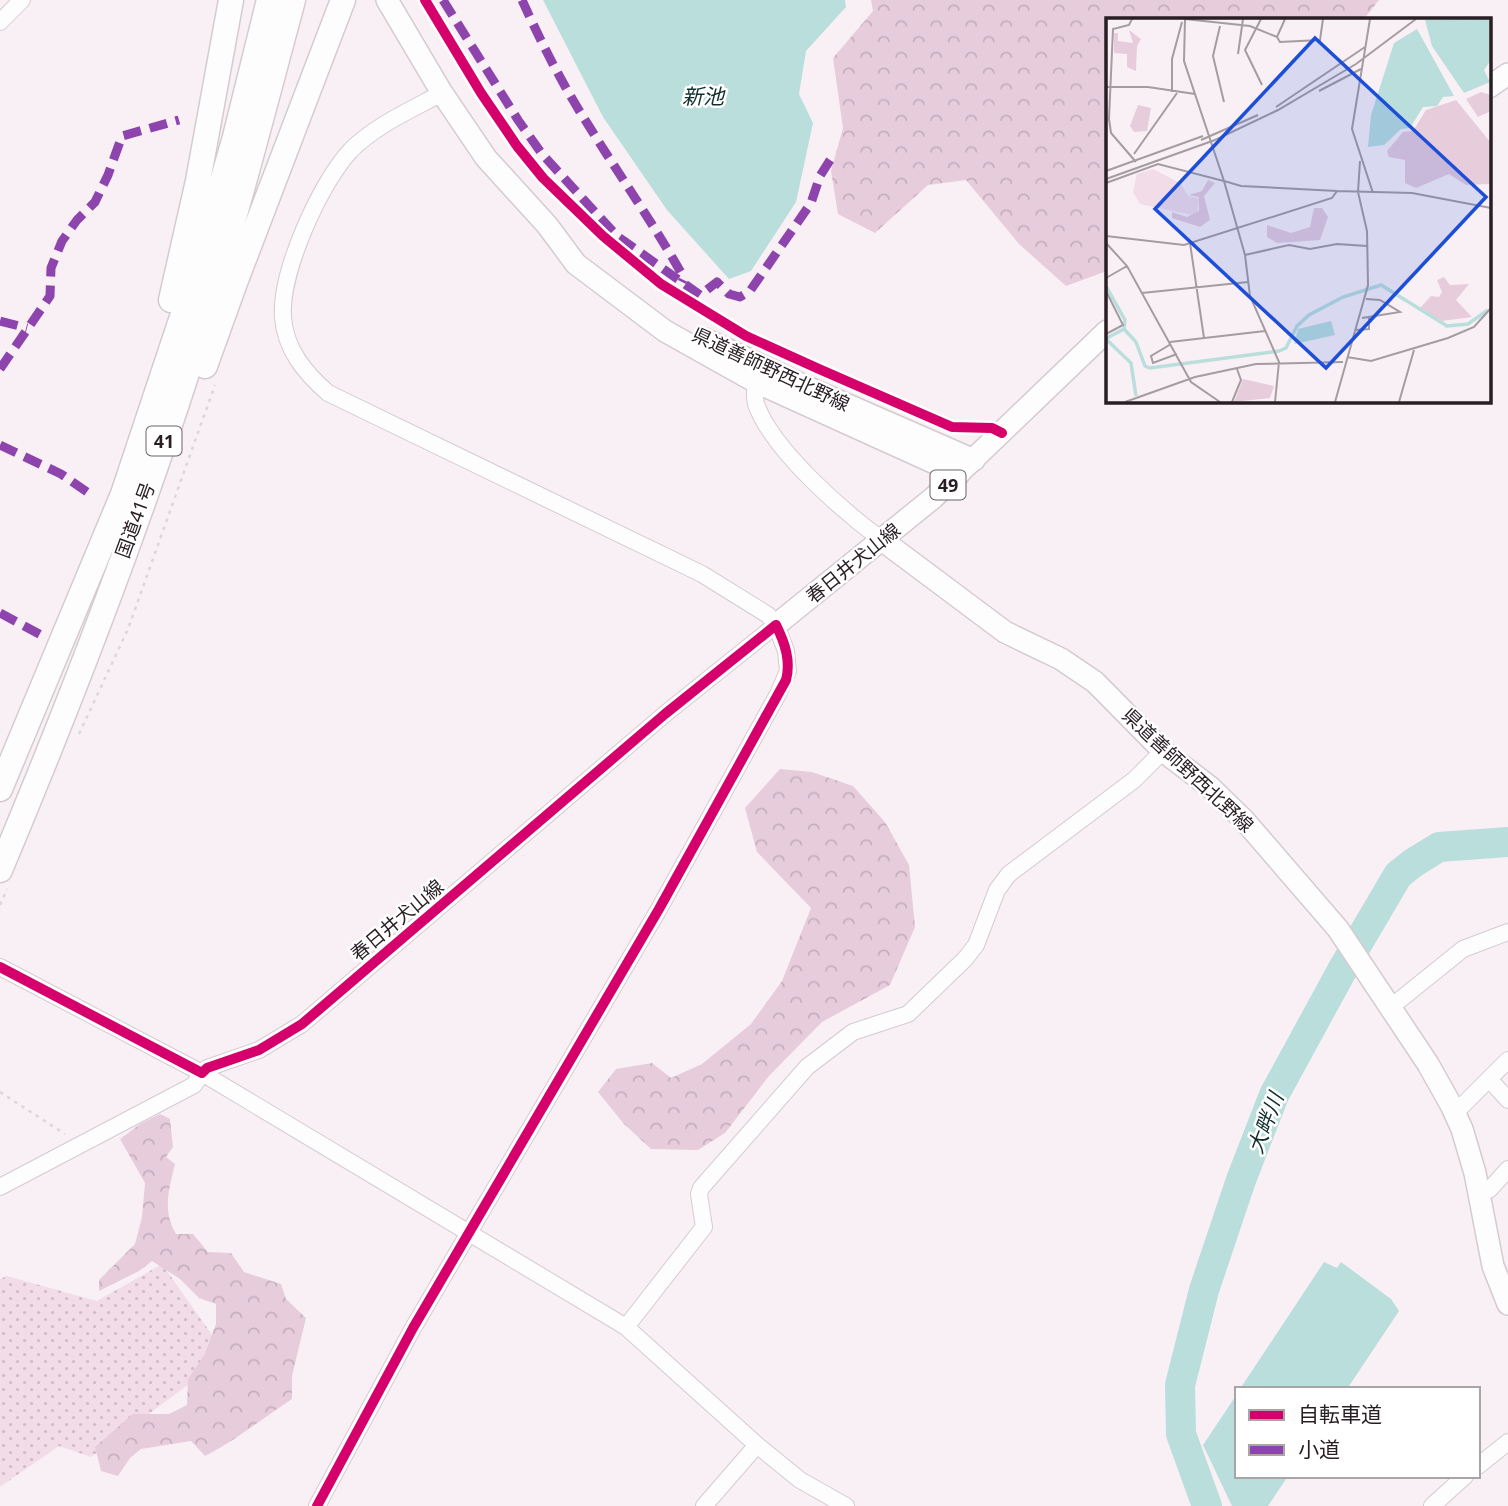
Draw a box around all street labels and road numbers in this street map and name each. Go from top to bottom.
street label: 県道善師野西北野線 [688,321,854,417]
road number: 41 [146,426,182,456]
road number: 49 [930,471,965,500]
street label: 国道41号 [109,479,161,561]
street label: 春日井犬山線 [801,517,905,609]
street label: 県道善師野西北野線 [1117,702,1259,838]
street label: 春日井犬山線 [345,873,449,967]

